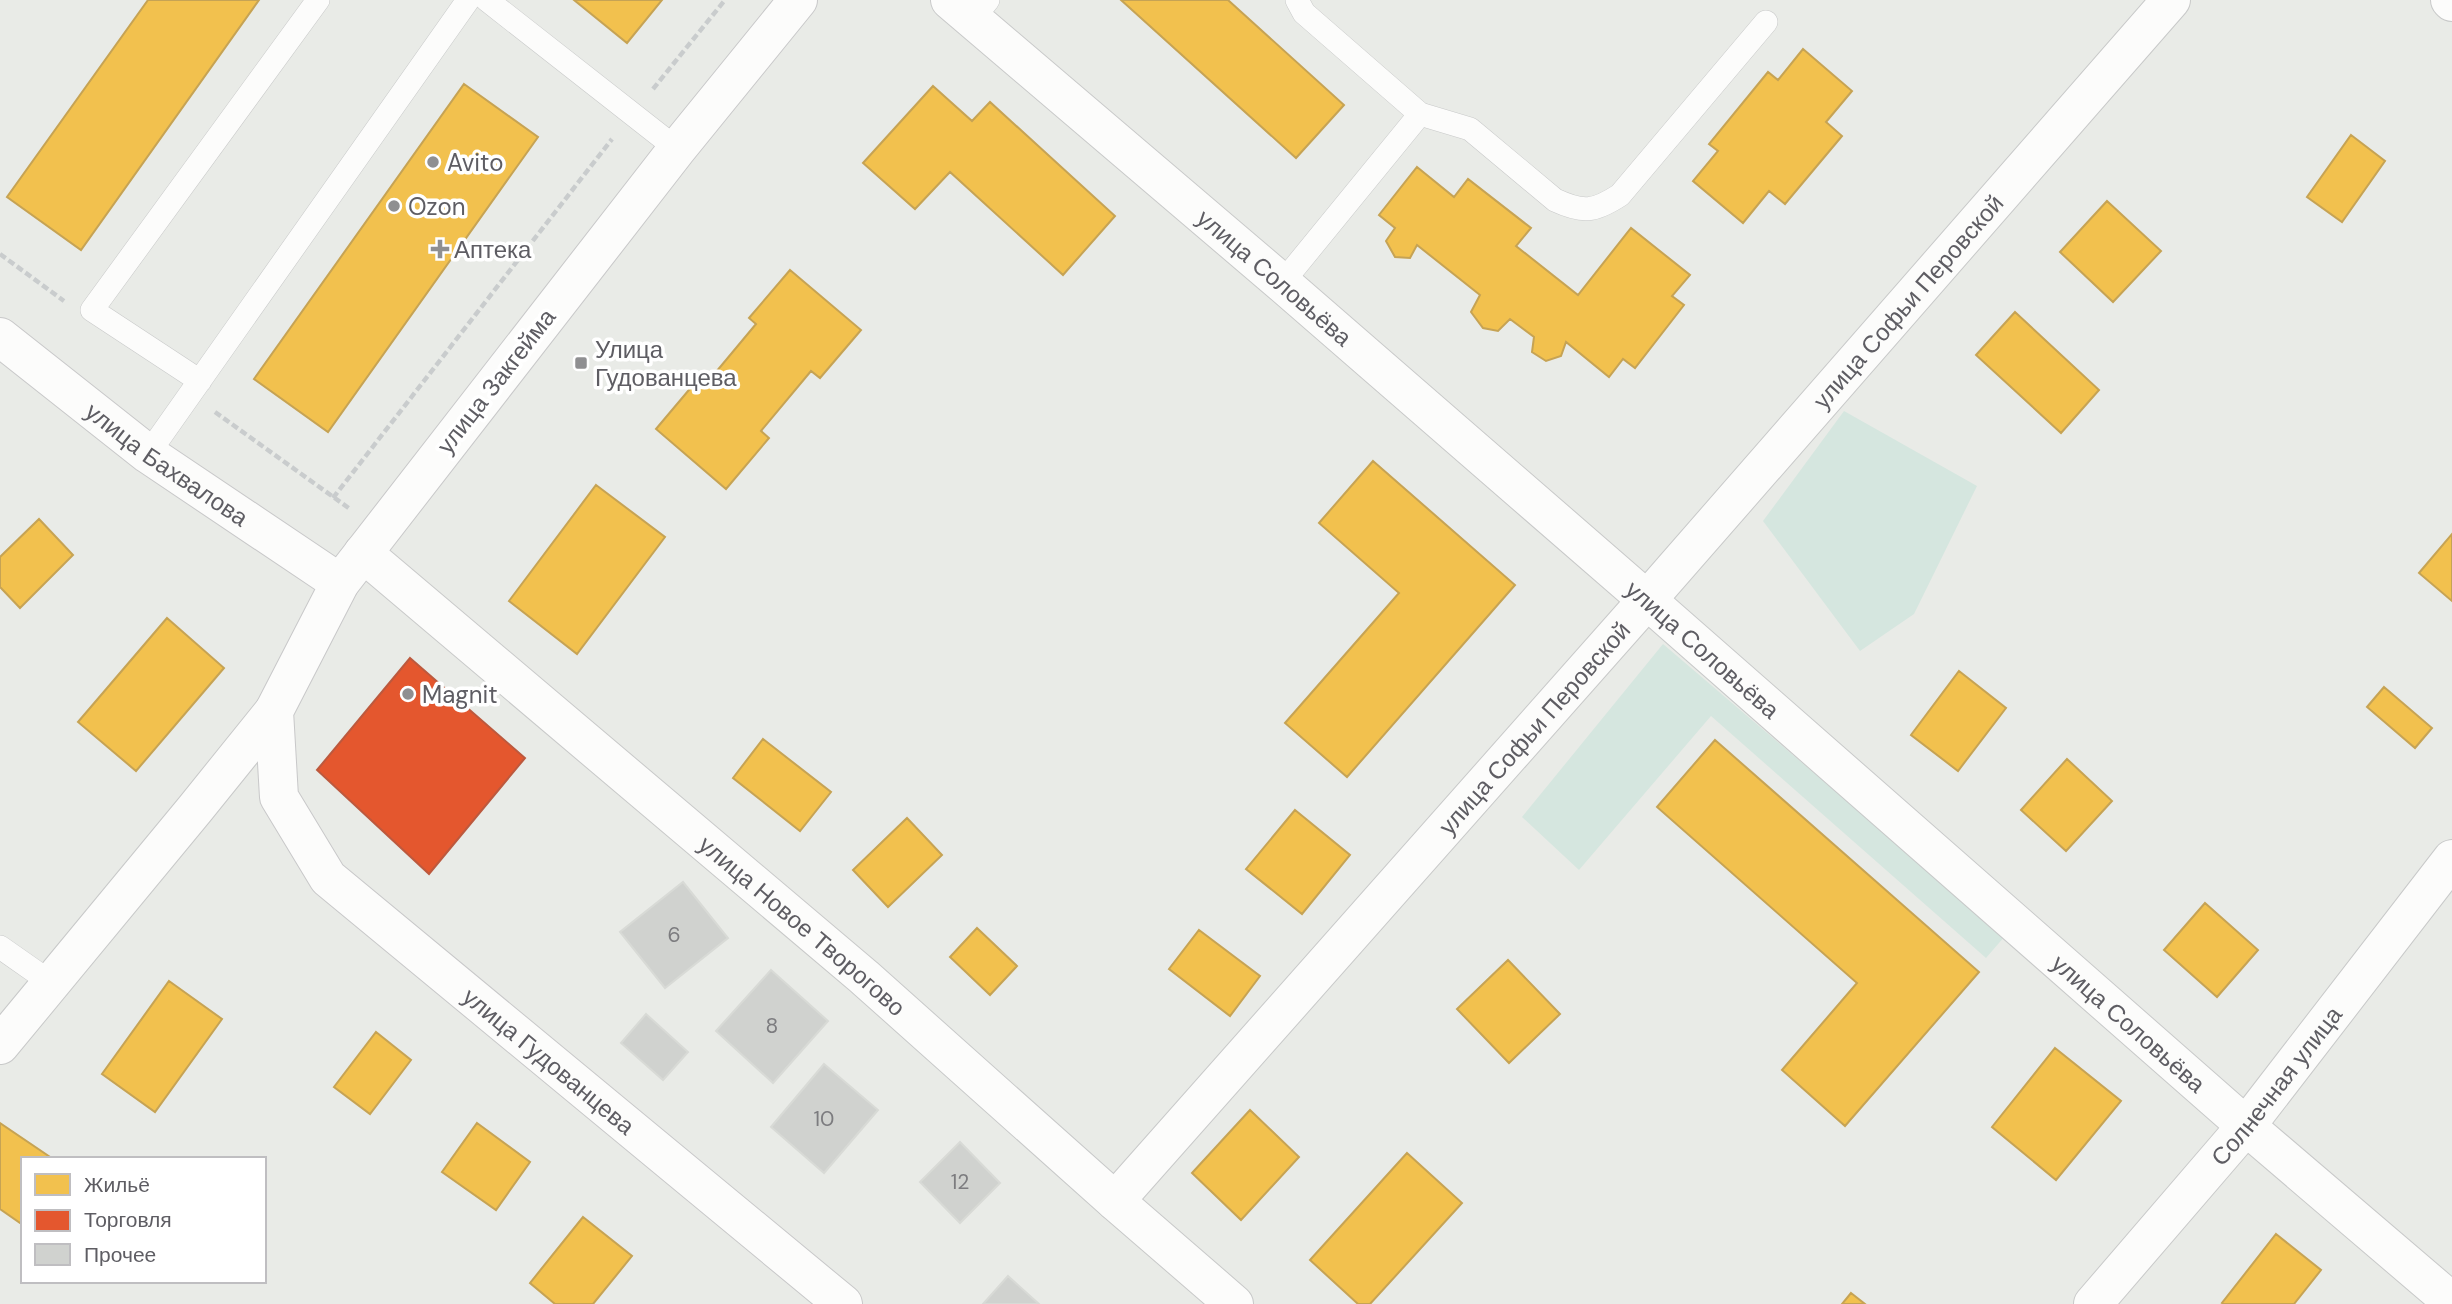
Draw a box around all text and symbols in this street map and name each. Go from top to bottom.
place label: Avito [447,147,503,178]
marker: Avito [425,154,441,170]
street label: улица Софьи Перовской [1806,188,2010,415]
place label: Ozon [408,191,466,222]
marker: Ozon [386,198,402,214]
street label: улица Соловьёва [1191,202,1359,353]
place label: Аптека [454,234,532,265]
marker: Аптека [432,241,448,257]
street label: улица Закгейма [430,302,563,460]
place label: Улица Гудованцева [595,334,737,393]
marker: Улица Гудованцева [573,355,589,371]
street label: улица Бахвалова [79,395,255,533]
street label: улица Соловьёва [1619,573,1787,725]
street label: улица Софьи Перовской [1431,615,1636,841]
place label: Magnit [422,679,498,710]
marker: Magnit [400,686,416,702]
street label: улица Новое Творогово [693,829,912,1022]
house number: 6 [667,921,681,949]
street label: улица Соловьёва [2046,947,2213,1099]
street label: улица Гудованцева [457,981,642,1141]
street label: Солнечная улица [2204,999,2349,1172]
house number: 8 [766,1012,778,1040]
house number: 10 [814,1105,834,1133]
legend [21,1157,266,1283]
house number: 12 [951,1168,969,1196]
text: Жильё [84,1171,150,1199]
text: Торговля [84,1206,172,1234]
text: Прочее [84,1241,156,1269]

